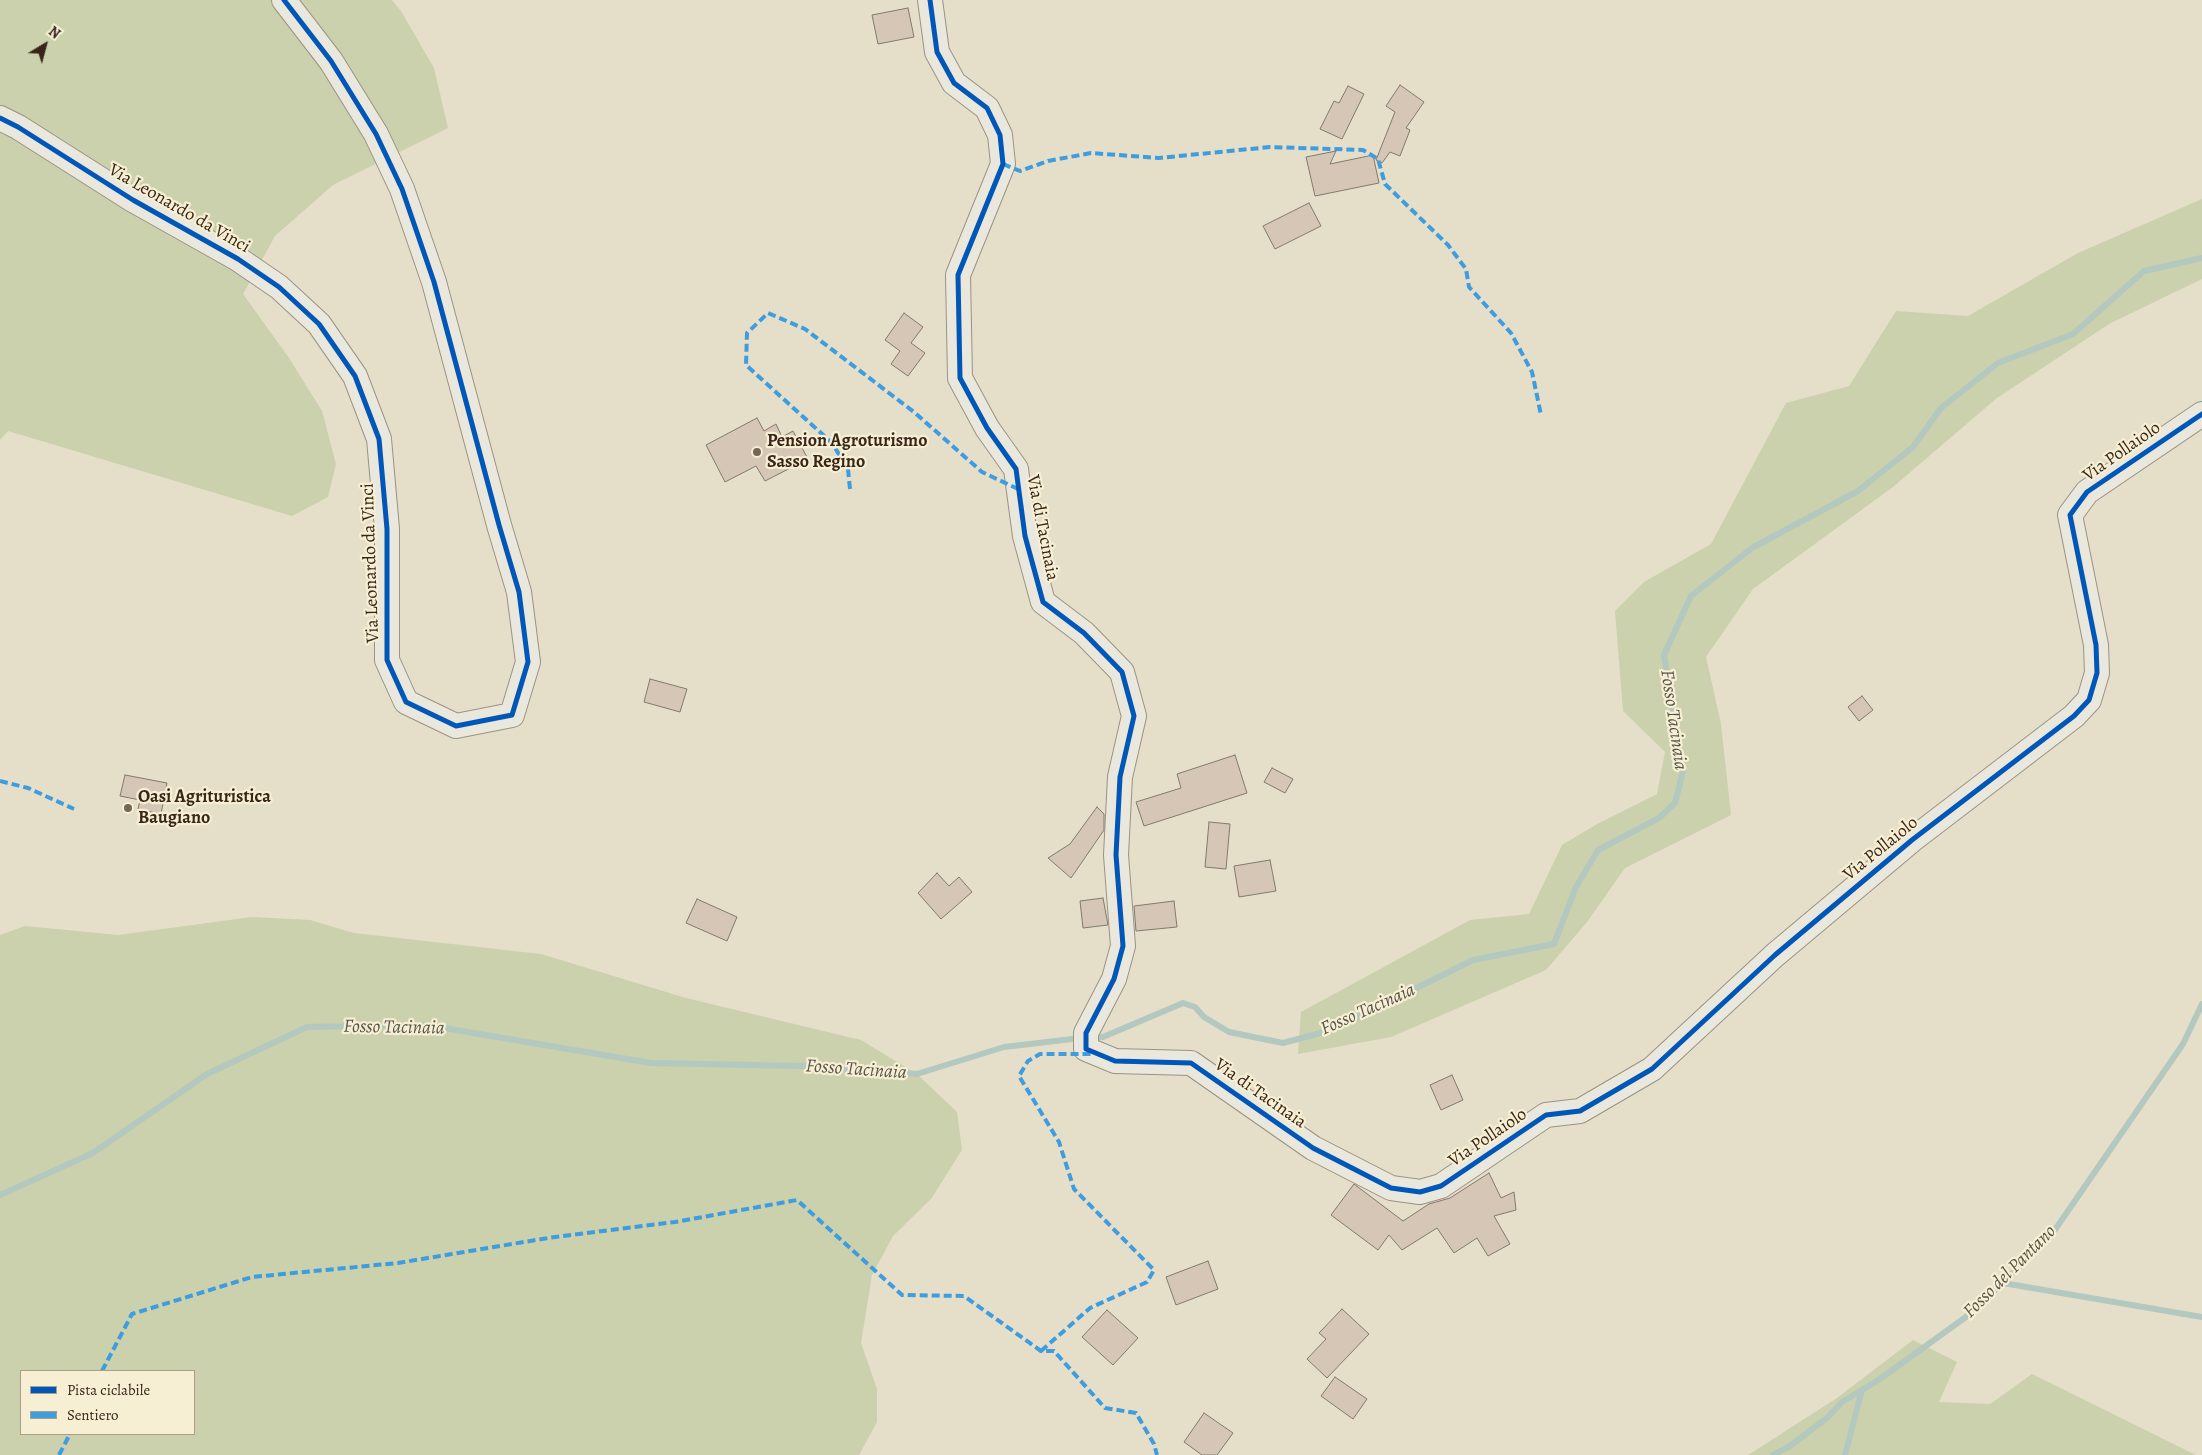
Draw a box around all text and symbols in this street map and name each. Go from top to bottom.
north arrow [20,20,70,70]
text: N [45,22,64,43]
street label: Via Leonardo da Vinci [104,160,254,258]
street label: Via Pollaiolo [2079,417,2165,487]
place label: Pension Agroturismo Sasso Regino [767,431,927,474]
marker: Pension Agroturismo Sasso Regino [751,446,763,458]
street label: Via di Tacinaia [1021,473,1063,583]
street label: Via Leonardo da Vinci [357,483,385,643]
water label: Fosso Tacinaia [1655,668,1691,772]
place label: Oasi Agrituristica Baugiano [138,787,271,830]
marker: Oasi Agrituristica Baugiano [122,802,134,814]
street label: Via Pollaiolo [1839,812,1923,886]
water label: Fosso Tacinaia [1317,979,1419,1041]
water label: Fosso Tacinaia [343,1016,445,1040]
street label: Via di Tacinaia [1210,1054,1310,1134]
water label: Fosso Tacinaia [805,1055,907,1085]
street label: Via Pollaiolo [1445,1104,1531,1172]
water label: Fosso del Pantano [1959,1221,2061,1323]
legend [20,1370,195,1435]
text: Pista ciclabile [67,1380,150,1400]
text: Sentiero [67,1405,119,1425]

